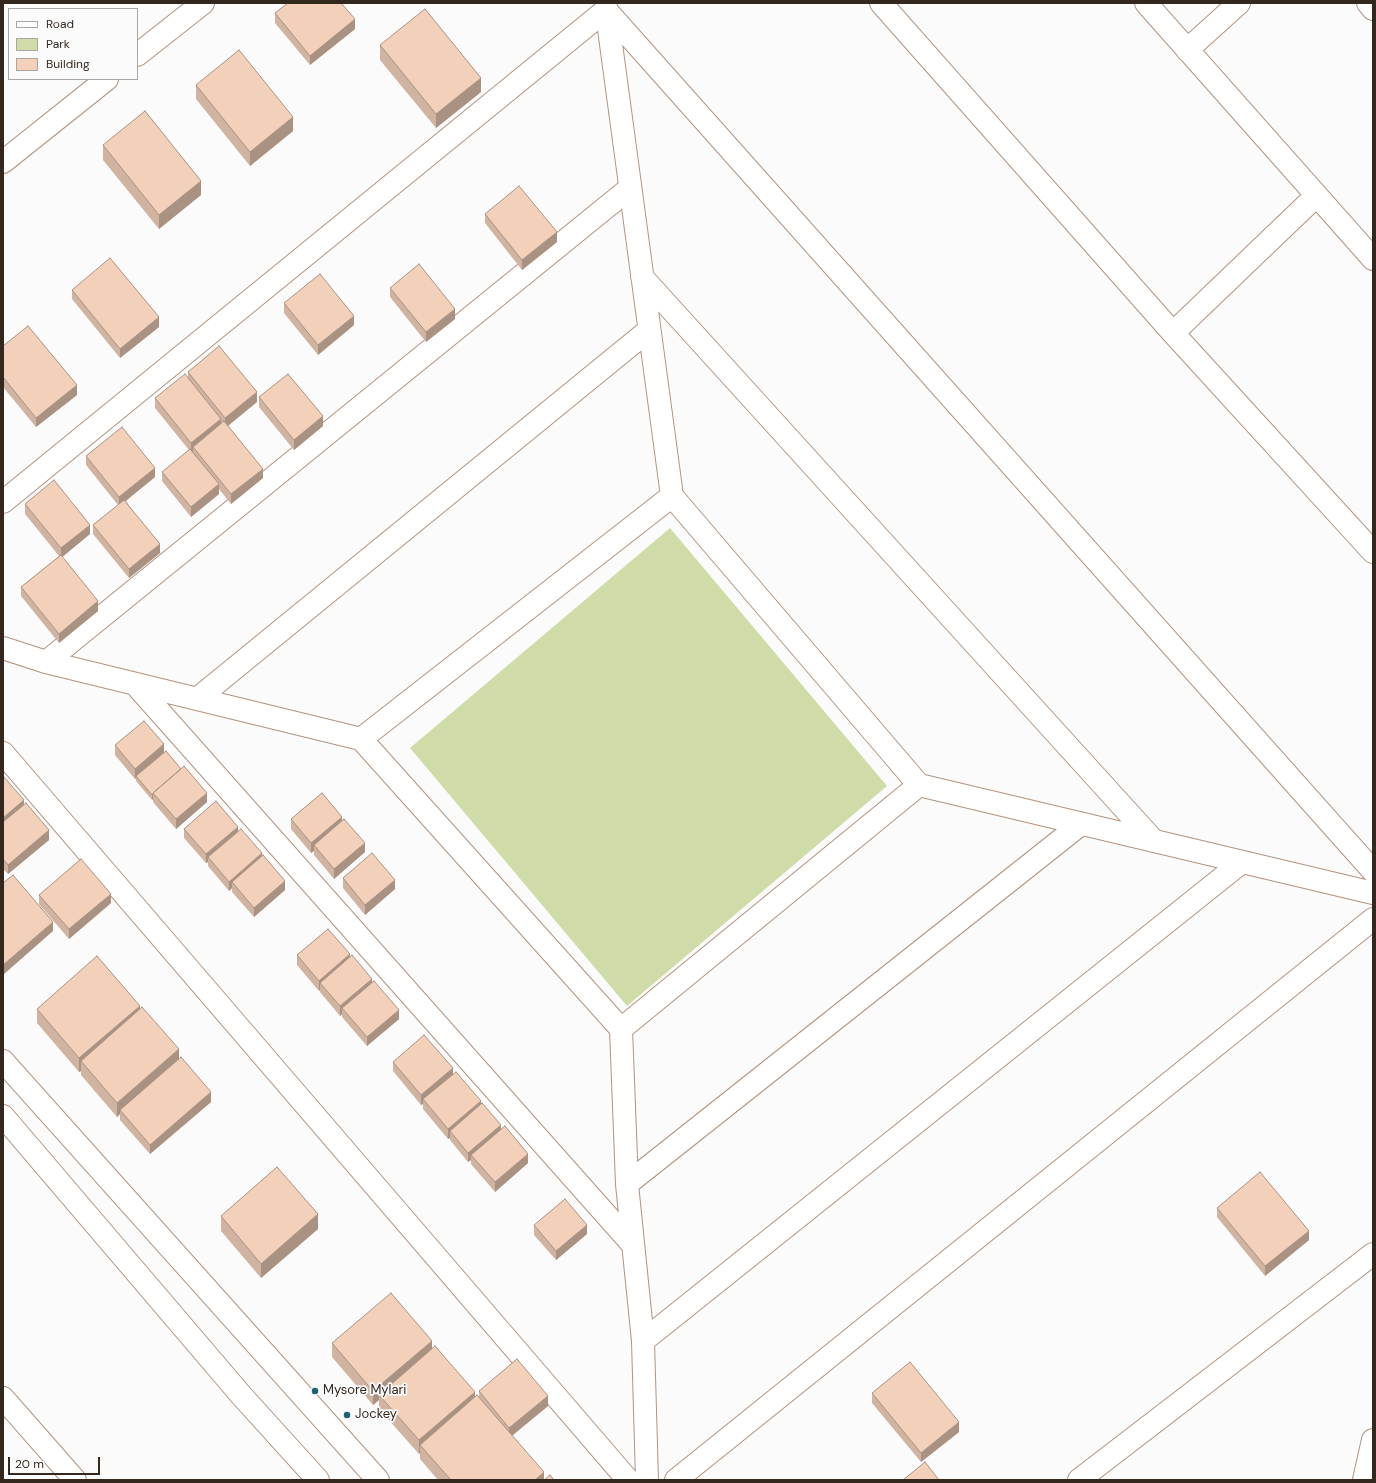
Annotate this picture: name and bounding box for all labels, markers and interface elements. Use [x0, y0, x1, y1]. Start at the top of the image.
legend [8, 8, 138, 80]
text: Road [46, 16, 74, 32]
text: Park [46, 36, 70, 52]
text: Building [46, 56, 90, 72]
place label: Mysore Mylari [323, 1383, 406, 1399]
marker: Mysore Mylari [310, 1386, 320, 1396]
place label: Jockey [355, 1407, 397, 1423]
marker: Jockey [342, 1410, 352, 1420]
scale bar [10, 1449, 102, 1475]
text: 20 m [15, 1456, 44, 1472]

